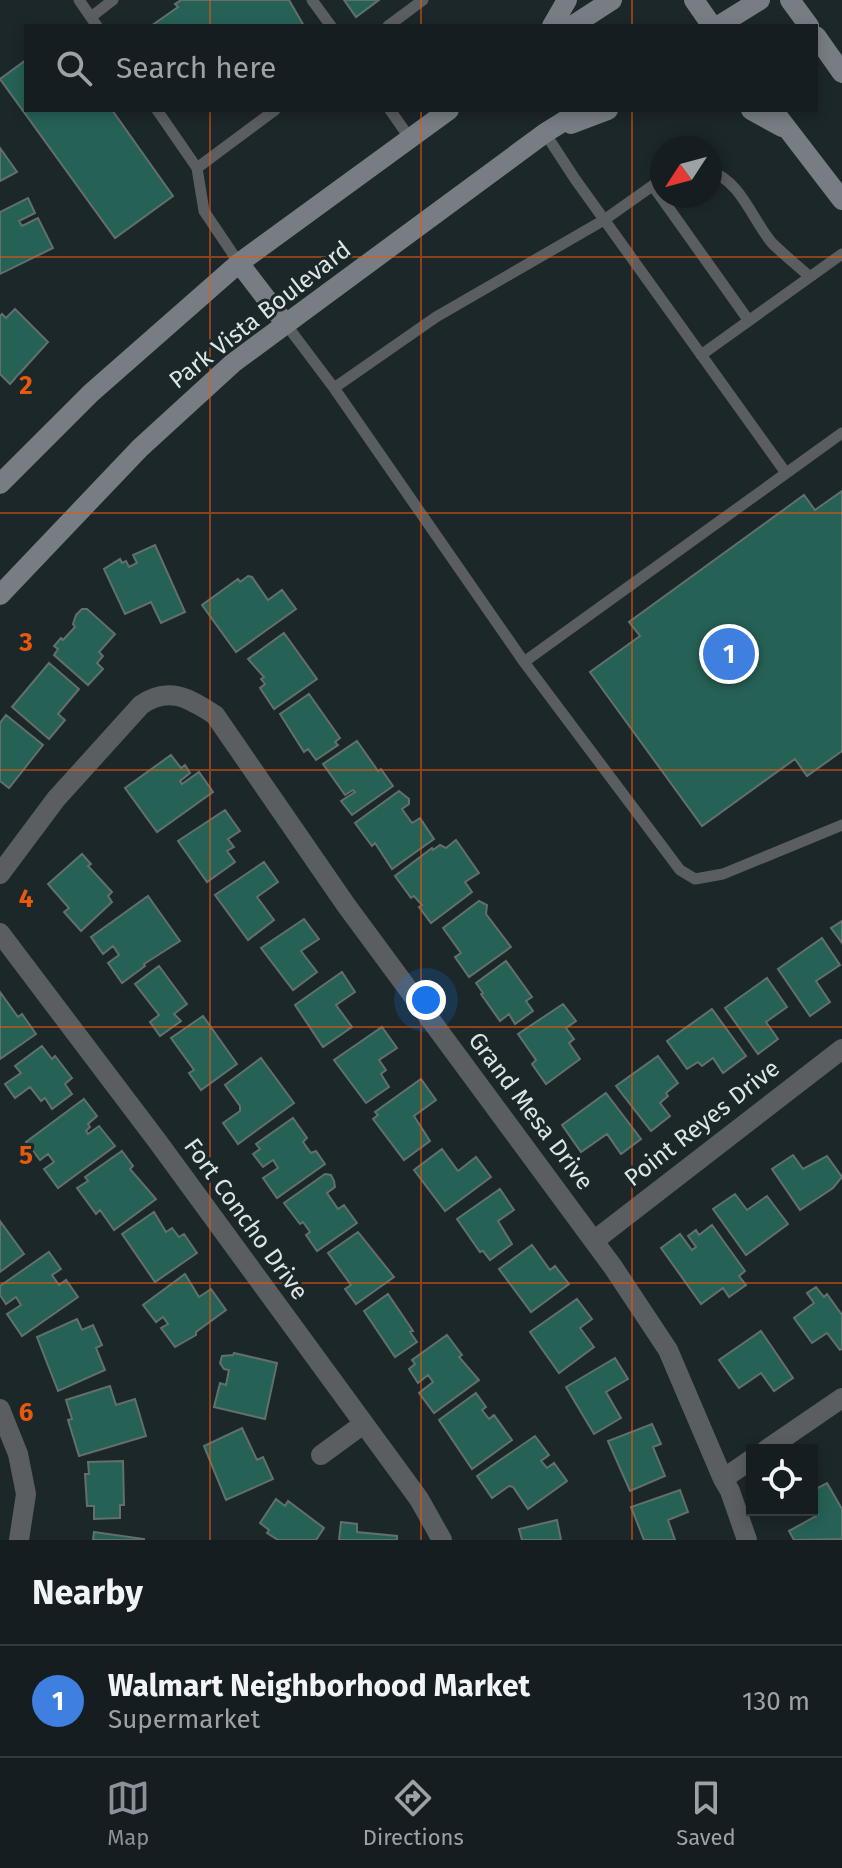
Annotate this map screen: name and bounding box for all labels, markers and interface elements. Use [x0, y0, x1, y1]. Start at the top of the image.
search box [24, 24, 818, 112]
icon: search [52, 46, 96, 90]
text: Search here [116, 50, 276, 86]
north arrow [650, 136, 722, 208]
street label: Park Vista Boulevard [164, 235, 356, 395]
text: 2 [19, 370, 33, 401]
pin: 1 [703, 624, 755, 684]
text: 3 [18, 627, 33, 658]
text: 4 [19, 883, 34, 914]
your location [406, 980, 446, 1020]
street label: Grand Mesa Drive [463, 1027, 599, 1195]
street label: Point Reyes Drive [619, 1054, 785, 1192]
street label: Fort Concho Drive [178, 1133, 314, 1305]
text: 5 [19, 1140, 33, 1171]
text: 6 [19, 1397, 34, 1428]
map controls [746, 1444, 818, 1516]
button: locate [746, 1444, 818, 1516]
text: Nearby [32, 1572, 143, 1613]
text: Walmart Neighborhood Market [108, 1668, 530, 1704]
text: 1 [52, 1686, 64, 1717]
text: 130 m [742, 1686, 810, 1717]
text: Supermarket [108, 1704, 260, 1735]
tab: Map [106, 1776, 150, 1851]
tab: Directions [363, 1776, 464, 1851]
tab: Saved [676, 1776, 736, 1851]

